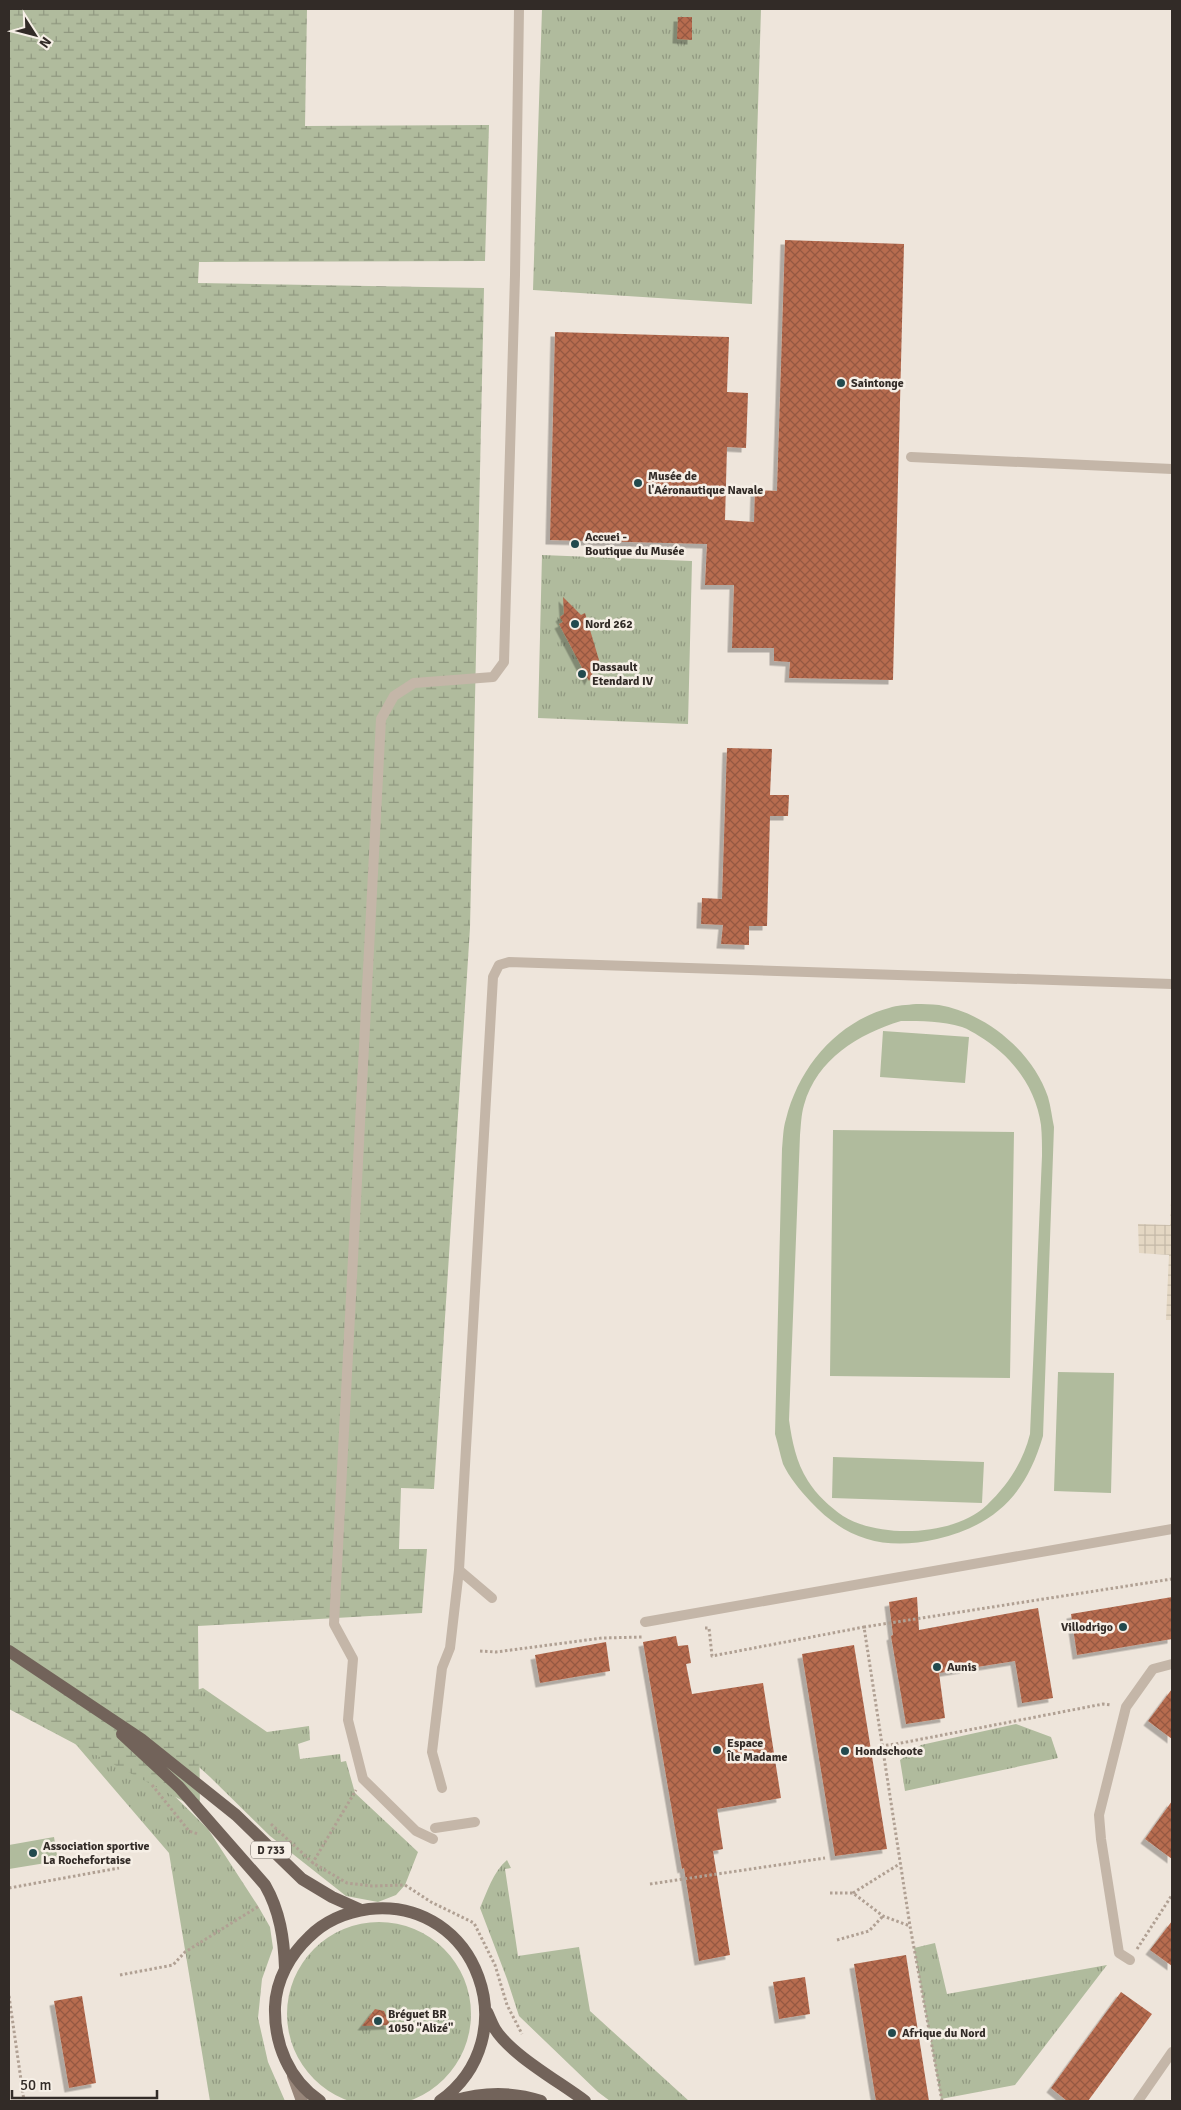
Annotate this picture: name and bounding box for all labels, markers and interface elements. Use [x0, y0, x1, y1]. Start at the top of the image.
north arrow [10, 10, 60, 60]
text: N [35, 33, 55, 51]
place label: Saintonge [851, 376, 904, 391]
marker: Saintonge [835, 377, 847, 389]
place label: Musée de l'Aéronautique Navale [648, 469, 763, 498]
marker: Musée de l'Aéronautique Navale [632, 477, 644, 489]
place label: Accuei - Boutique du Musée [585, 530, 684, 559]
marker: Accuei - Boutique du Musée [569, 538, 581, 550]
place label: Nord 262 [585, 617, 633, 632]
marker: Nord 262 [569, 618, 581, 630]
place label: Dassault Etendard IV [592, 660, 654, 689]
marker: Dassault Etendard IV [576, 668, 588, 680]
place label: Villodrigo [1061, 1620, 1113, 1635]
marker: Villodrigo [1117, 1621, 1129, 1633]
place label: Aunis [947, 1660, 977, 1675]
marker: Aunis [931, 1661, 943, 1673]
place label: Espace Île Madame [726, 1736, 787, 1765]
marker: Espace Île Madame [711, 1744, 723, 1756]
place label: Hondschoote [855, 1744, 923, 1759]
marker: Hondschoote [839, 1745, 851, 1757]
place label: Association sportive La Rochefortaise [43, 1839, 149, 1868]
road number: D 733 [251, 1842, 291, 1858]
marker: Association sportive La Rochefortaise [27, 1847, 39, 1859]
place label: Bréguet BR 1050 "Alizé" [388, 2007, 453, 2036]
marker: Bréguet BR 1050 "Alizé" [372, 2015, 384, 2027]
place label: Afrique du Nord [902, 2026, 986, 2041]
marker: Afrique du Nord [886, 2027, 898, 2039]
scale bar [12, 2068, 158, 2100]
text: 50 m [20, 2076, 51, 2094]

